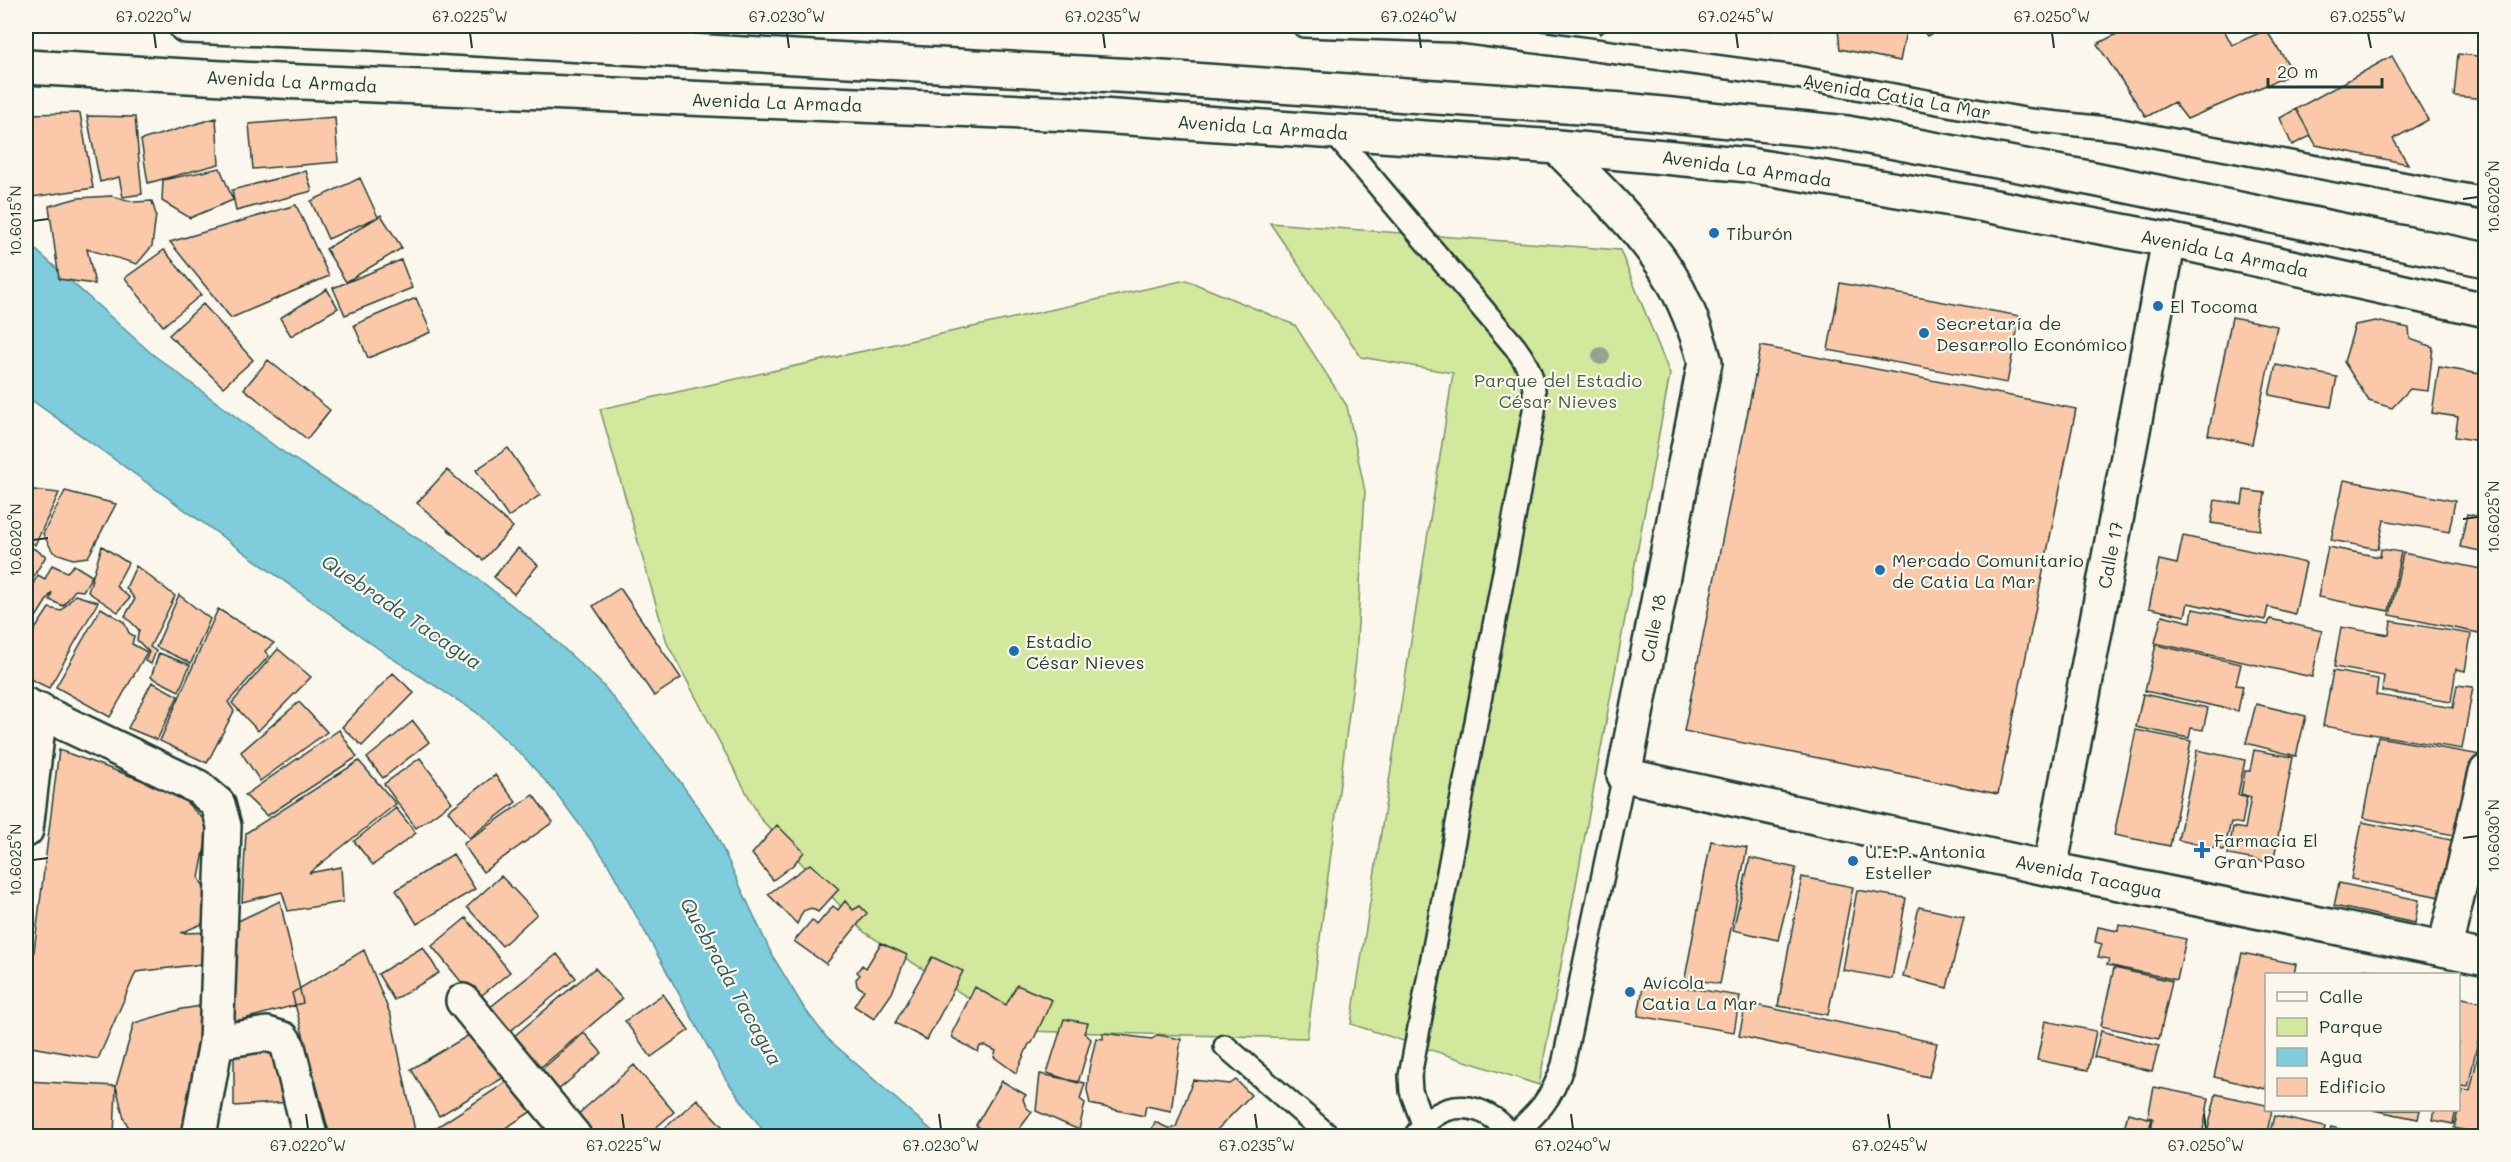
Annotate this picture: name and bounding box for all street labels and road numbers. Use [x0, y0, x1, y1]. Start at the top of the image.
street label: Avenida La Armada [206, 65, 378, 97]
street label: Avenida Catia La Mar [1801, 68, 1993, 124]
street label: Avenida La Armada [691, 87, 863, 117]
street label: Avenida La Armada [1177, 109, 1349, 145]
street label: Avenida La Armada [1661, 144, 1833, 192]
street label: Avenida La Armada [2139, 223, 2311, 283]
street label: Calle 17 [2092, 519, 2128, 591]
street label: Calle 18 [1635, 592, 1671, 664]
street label: Avenida Tacagua [2013, 849, 2165, 903]

